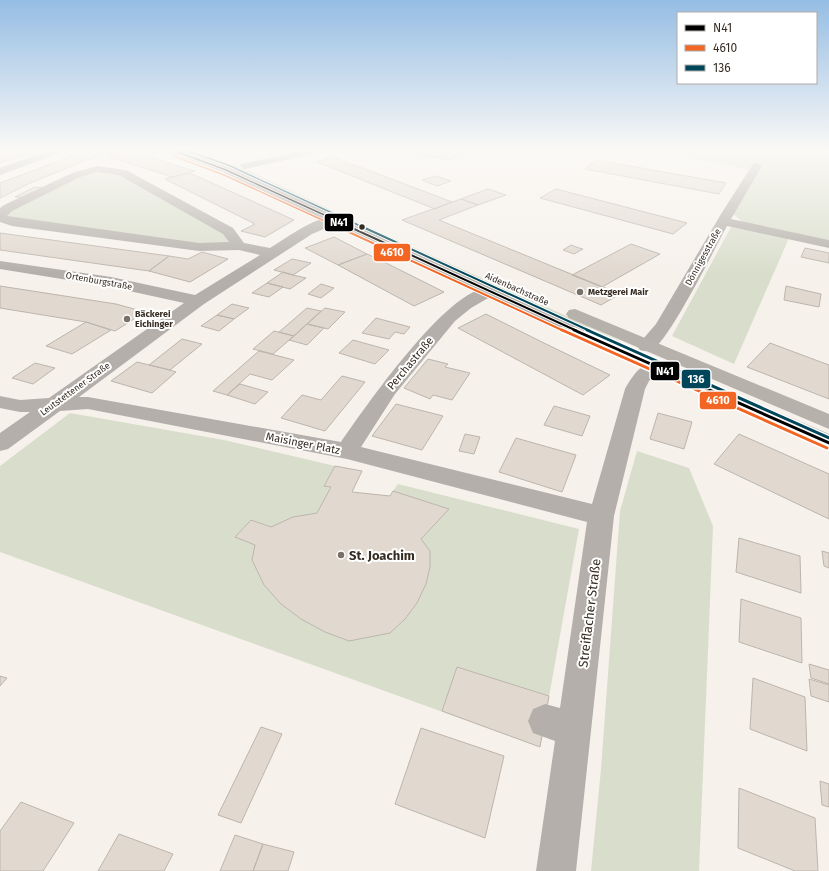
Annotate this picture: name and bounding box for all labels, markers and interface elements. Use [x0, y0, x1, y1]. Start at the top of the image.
legend [677, 12, 817, 84]
text: N41 [713, 21, 732, 35]
text: 4610 [713, 41, 737, 55]
text: 136 [713, 61, 731, 75]
line badge: N41 [324, 213, 354, 232]
text: N41 [330, 216, 348, 229]
unlabelled marker [357, 222, 367, 232]
street label: Dönnigesstraße [683, 227, 723, 287]
line badge: 4610 [373, 243, 411, 262]
text: 4610 [380, 246, 404, 259]
street label: Ortenburgstraße [65, 270, 133, 292]
street label: Aidenbachstraße [484, 270, 551, 308]
marker: Metzgerei Mair [575, 287, 585, 297]
place label: Metzgerei Mair [588, 287, 649, 297]
place label: Bäckerei Eichinger [135, 309, 173, 329]
marker: Bäckerei Eichinger [122, 314, 132, 324]
street label: Perchastraße [385, 334, 436, 392]
street label: Leutstettener Straße [38, 360, 112, 418]
line badge: N41 [650, 361, 680, 381]
text: N41 [656, 365, 674, 378]
line badge: 136 [681, 369, 711, 389]
text: 136 [687, 373, 705, 386]
line badge: 4610 [699, 391, 737, 410]
text: 4610 [706, 394, 730, 407]
street label: Maisinger Platz [265, 430, 341, 457]
place label: St. Joachim [349, 548, 415, 563]
marker: St. Joachim [336, 550, 346, 560]
street label: Streiflacher Straße [575, 558, 604, 668]

